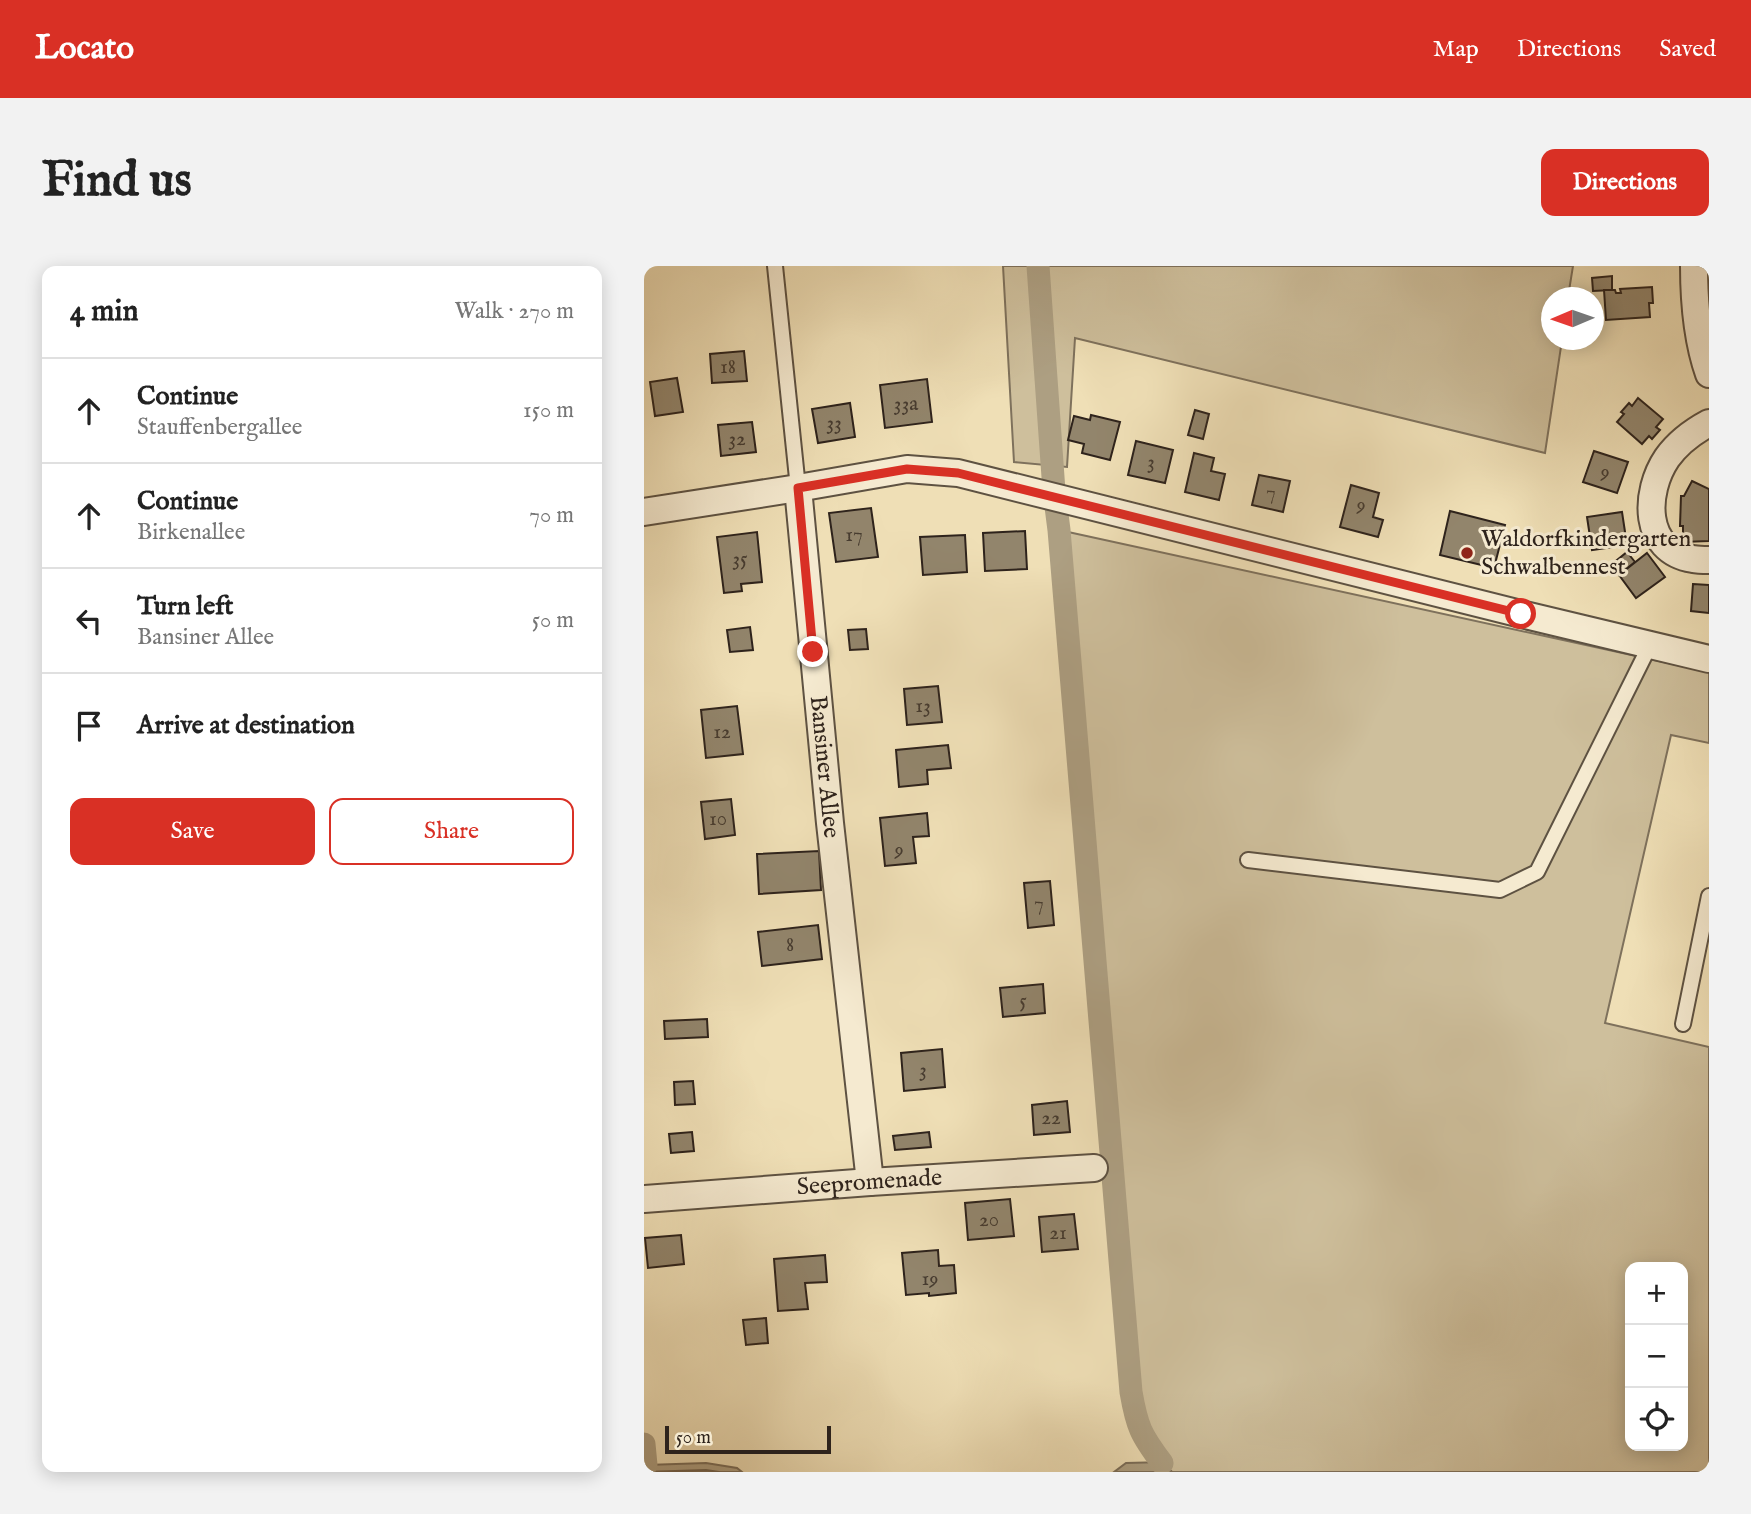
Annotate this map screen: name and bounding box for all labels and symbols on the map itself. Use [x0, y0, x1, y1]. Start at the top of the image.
north arrow [1541, 287, 1604, 350]
house number: 18 [720, 354, 736, 381]
house number: 33a [894, 391, 919, 418]
house number: 33 [826, 410, 842, 437]
house number: 32 [728, 426, 746, 453]
house number: 3 [1147, 449, 1155, 476]
house number: 9 [1599, 459, 1610, 486]
house number: 7 [1266, 480, 1276, 507]
house number: 9 [1355, 492, 1366, 519]
house number: 17 [845, 522, 863, 549]
place label: Waldorfkindergarten Schwalbennest [1481, 524, 1692, 583]
marker: Waldorfkindergarten Schwalbennest [1459, 545, 1475, 561]
house number: 35 [732, 546, 748, 573]
route start [1505, 598, 1536, 629]
route end [797, 636, 828, 667]
house number: 13 [915, 693, 931, 720]
street label: Bansiner Allee [802, 694, 847, 840]
house number: 12 [713, 719, 731, 746]
house number: 10 [709, 806, 727, 833]
house number: 9 [893, 837, 904, 864]
house number: 7 [1034, 891, 1044, 918]
house number: 8 [786, 932, 794, 959]
house number: 5 [1019, 988, 1027, 1015]
house number: 3 [919, 1057, 927, 1084]
house number: 22 [1041, 1105, 1061, 1132]
street label: Seepromenade [796, 1162, 943, 1203]
house number: 20 [979, 1207, 999, 1234]
house number: 21 [1049, 1220, 1067, 1247]
house number: 19 [922, 1266, 939, 1293]
scale bar [665, 1423, 831, 1455]

